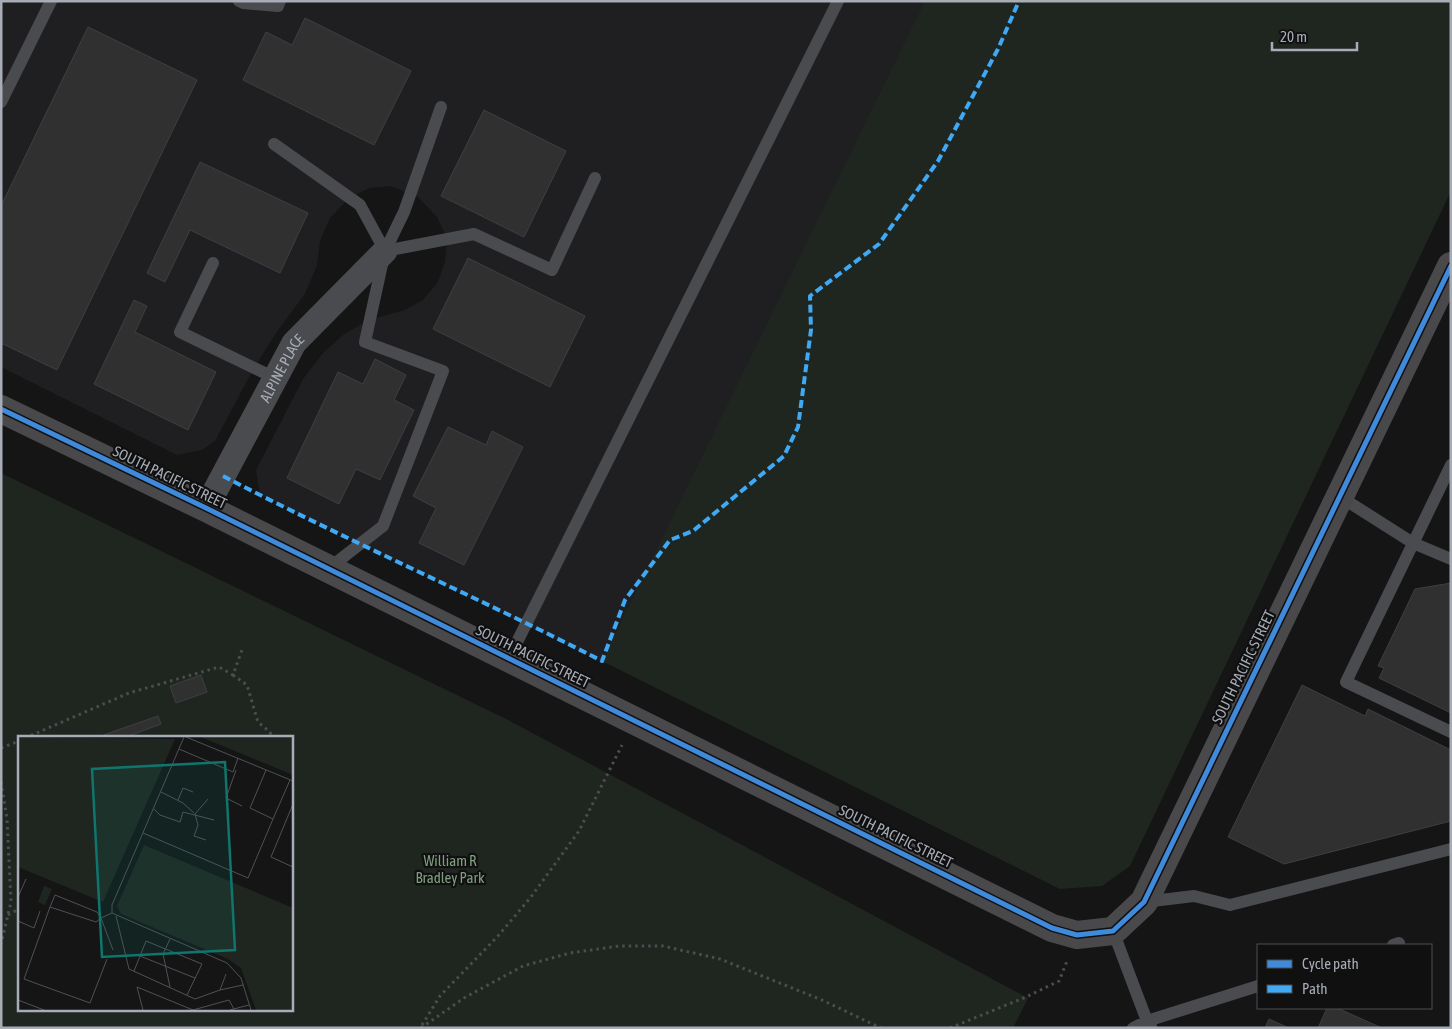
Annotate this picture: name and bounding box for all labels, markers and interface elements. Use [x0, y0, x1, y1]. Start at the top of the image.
scale bar [1272, 20, 1357, 52]
text: 20 m [1280, 28, 1307, 45]
street label: ALPINE PLACE [256, 330, 307, 405]
street label: SOUTH PACIFIC STREET [110, 442, 230, 512]
street label: SOUTH PACIFIC STREET [1208, 607, 1278, 727]
street label: SOUTH PACIFIC STREET [473, 621, 593, 691]
inset map [18, 736, 292, 1012]
street label: SOUTH PACIFIC STREET [836, 801, 956, 871]
park label: William R Bradley Park [415, 852, 485, 886]
legend [1257, 944, 1432, 1009]
text: Cycle path [1302, 955, 1359, 972]
text: Path [1302, 980, 1328, 997]

